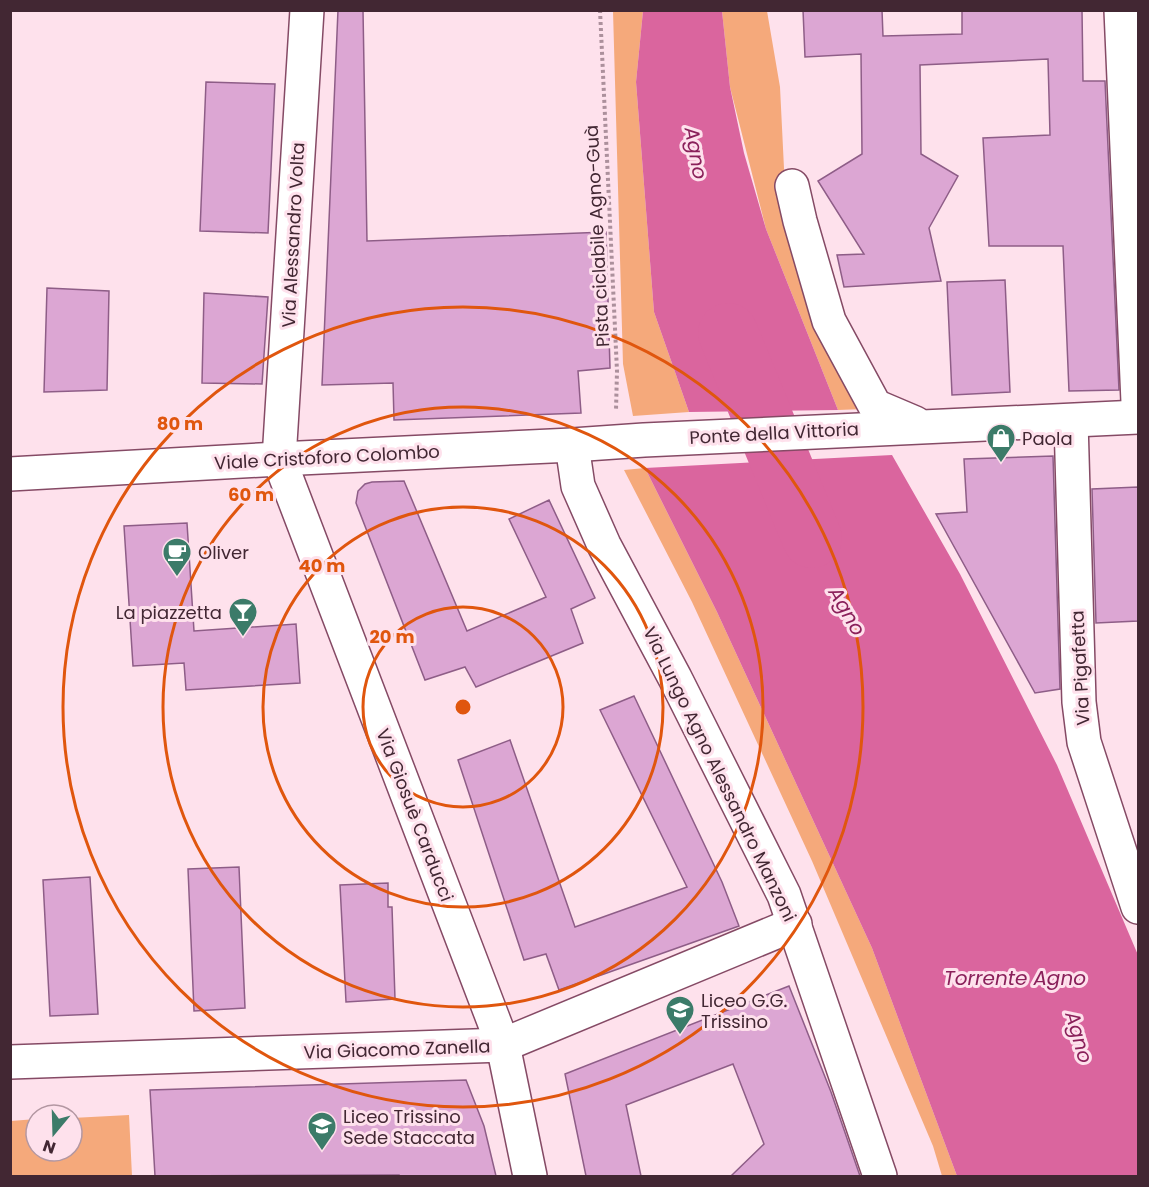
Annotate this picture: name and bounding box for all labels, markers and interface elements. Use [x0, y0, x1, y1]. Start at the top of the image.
street label: Pista ciclabile Agno-Guà [579, 124, 615, 348]
water label: Agno [677, 124, 714, 181]
street label: Via Alessandro Volta [276, 142, 310, 328]
text: 80 m [157, 411, 203, 436]
street label: Ponte della Vittoria [689, 416, 859, 450]
shop icon: Paola [985, 422, 1017, 464]
place label: Paola [1022, 426, 1073, 451]
street label: Viale Cristoforo Colombo [214, 439, 440, 475]
text: 60 m [228, 482, 274, 507]
cafe icon: Oliver [161, 536, 193, 578]
place label: Oliver [198, 540, 249, 565]
text: 40 m [299, 553, 345, 578]
water label: Agno [821, 580, 872, 641]
bar icon: La piazzetta [227, 596, 259, 638]
place label: La piazzetta [116, 600, 222, 625]
street label: Via Pigafetta [1065, 610, 1095, 726]
street label: Via Lungo Agno Alessandro Manzoni [637, 622, 803, 926]
text: 20 m [370, 624, 414, 649]
centre of rings [453, 697, 473, 717]
street label: Via Giosuè Carducci [371, 725, 459, 905]
water label: Torrente Agno [944, 964, 1086, 992]
place label: Liceo G.G. Trissino [701, 988, 787, 1034]
school or university icon: Liceo G.G. Trissino [664, 994, 696, 1036]
water label: Agno [1058, 1007, 1100, 1066]
street label: Via Giacomo Zanella [303, 1033, 491, 1065]
north arrow [24, 1103, 84, 1163]
place label: Liceo Trissino Sede Staccata [343, 1104, 475, 1150]
school or university icon: Liceo Trissino Sede Staccata [306, 1110, 338, 1152]
text: N [40, 1134, 59, 1160]

